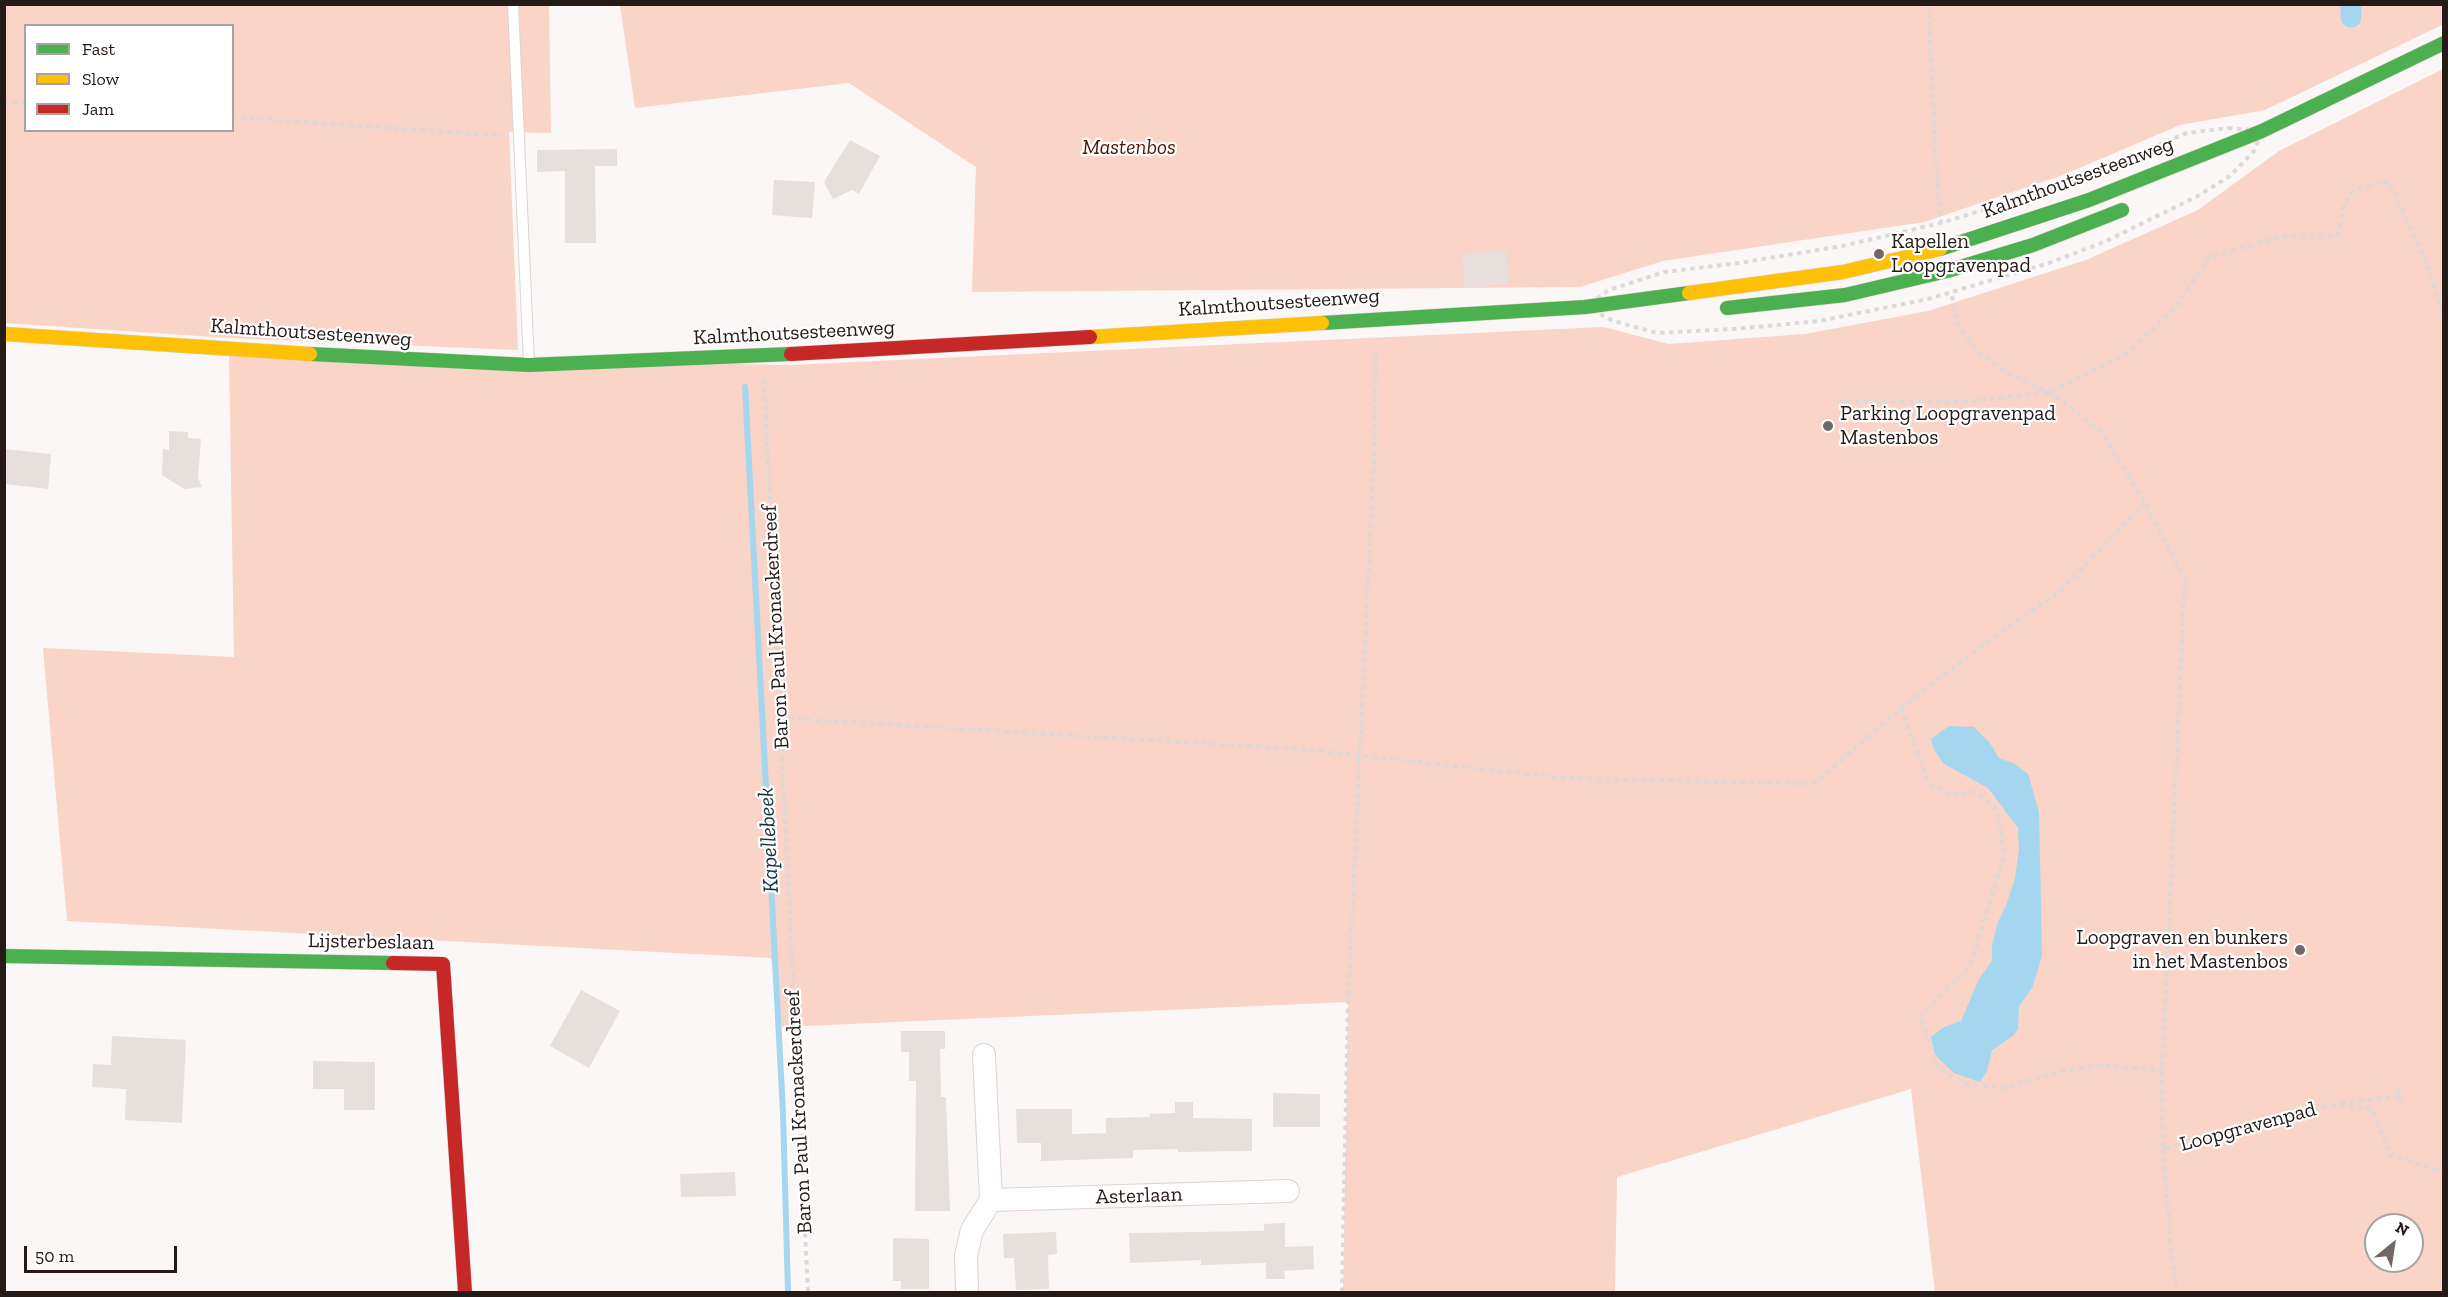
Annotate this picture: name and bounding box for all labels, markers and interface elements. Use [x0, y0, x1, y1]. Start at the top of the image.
legend [24, 24, 234, 132]
text: Fast [82, 38, 115, 60]
text: Slow [82, 68, 119, 90]
text: Jam [82, 98, 114, 120]
street label: Kalmthoutsesteenweg [1979, 132, 2177, 224]
park label: Mastenbos [1082, 135, 1176, 161]
place label: Kapellen Loopgravenpad [1891, 229, 2031, 279]
marker: Kapellen Loopgravenpad [1872, 247, 1886, 261]
street label: Kalmthoutsesteenweg [1177, 283, 1381, 323]
street label: Kalmthoutsesteenweg [209, 313, 413, 353]
street label: Kalmthoutsesteenweg [693, 315, 895, 351]
place label: Parking Loopgravenpad Mastenbos [1840, 401, 2056, 451]
marker: Parking Loopgravenpad Mastenbos [1821, 419, 1835, 433]
street label: Baron Paul Kronackerdreef [757, 504, 795, 750]
water label: Kapellebeek [753, 787, 785, 893]
place label: Loopgraven en bunkers in het Mastenbos [2076, 925, 2288, 975]
street label: Lijsterbeslaan [308, 928, 434, 956]
marker: Loopgraven en bunkers in het Mastenbos [2293, 943, 2307, 957]
street label: Baron Paul Kronackerdreef [780, 989, 818, 1235]
street label: Loopgravenpad [2177, 1097, 2319, 1157]
street label: Asterlaan [1095, 1182, 1183, 1210]
north arrow [2364, 1213, 2424, 1273]
text: N [2392, 1217, 2412, 1240]
scale bar [27, 1234, 180, 1272]
text: 50 m [35, 1245, 74, 1267]

